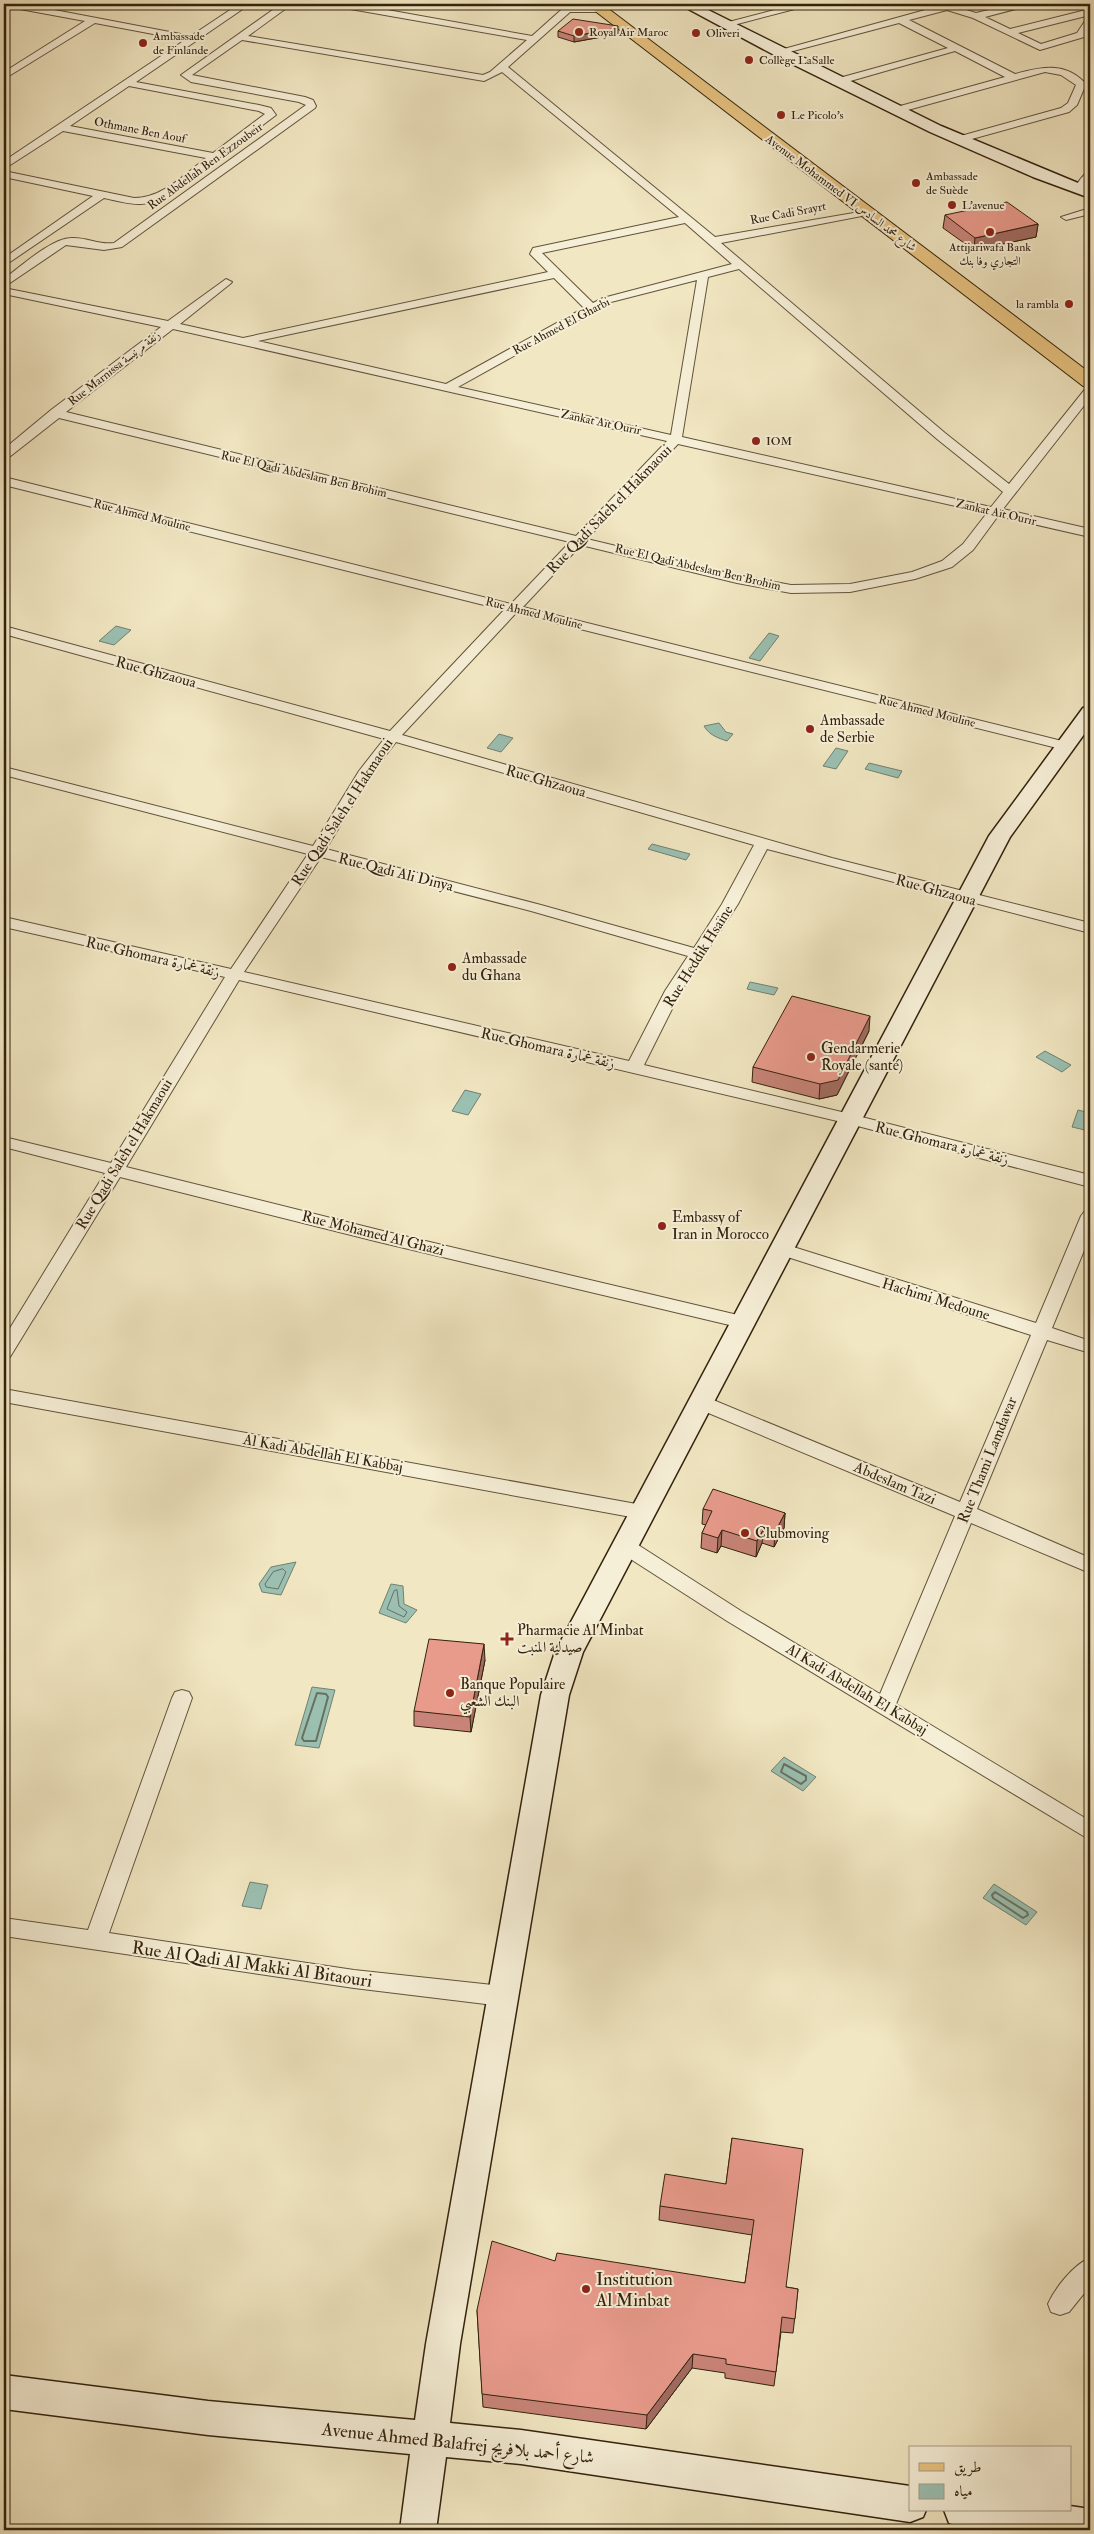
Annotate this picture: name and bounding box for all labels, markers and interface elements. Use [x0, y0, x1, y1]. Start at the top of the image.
place label: Royal Air Maroc [589, 25, 668, 40]
marker: Royal Air Maroc [573, 26, 585, 38]
place label: Oliveri [706, 26, 740, 41]
marker: Oliveri [690, 27, 702, 39]
place label: Ambassade de Finlande [152, 29, 208, 58]
marker: Ambassade de Finlande [137, 37, 149, 49]
place label: Collège LaSalle [759, 53, 834, 68]
marker: Collège LaSalle [743, 54, 755, 66]
place label: Le Picolo's [791, 108, 844, 123]
marker: Le Picolo's [775, 109, 787, 121]
street label: Othmane Ben Aouf [93, 114, 189, 147]
street label: Rue Abdellah Ben Ezzoubeir [145, 119, 266, 213]
street label: Avenue Mohammed VI شارع محمد السادس [760, 131, 919, 258]
place label: Ambassade de Suède [925, 169, 978, 198]
marker: Ambassade de Suède [910, 177, 922, 189]
place label: L'avenue [962, 198, 1005, 213]
street label: Rue Cadi Srayrt [749, 199, 827, 228]
marker: L'avenue [946, 199, 958, 211]
marker: Attijariwafa Bank التجاري وفا بنك [984, 226, 996, 238]
place label: Attijariwafa Bank التجاري وفا بنك [948, 240, 1031, 271]
street label: Rue Ahmed El Gharbi [510, 294, 612, 358]
place label: la rambla [1016, 297, 1060, 312]
marker: la rambla [1063, 298, 1075, 310]
street label: Rue Marnissa زنقة مرنيسة [65, 328, 164, 410]
street label: Zankat Aït Ourir [559, 407, 643, 438]
place label: IOM [766, 434, 792, 449]
marker: IOM [750, 435, 762, 447]
street label: Rue Qadi Saleh el Hakmaoui [543, 441, 676, 578]
street label: Rue El Qadi Abdeslam Ben Brohim [219, 448, 389, 501]
street label: Rue Ahmed Mouline [92, 496, 192, 535]
street label: Zankat Aït Ourir [954, 496, 1038, 529]
street label: Rue El Qadi Abdeslam Ben Brohim [613, 541, 783, 594]
street label: Rue Ahmed Mouline [484, 594, 584, 633]
street label: Rue Ghzaoua [113, 653, 199, 693]
street label: Rue Ahmed Mouline [877, 692, 977, 731]
place label: Ambassade de Serbie [819, 711, 885, 747]
marker: Ambassade de Serbie [804, 723, 816, 735]
street label: Rue Qadi Saleh el Hakmaoui [288, 735, 397, 890]
street label: Rue Ghzaoua [503, 761, 589, 802]
street label: Rue Qadi Ali Dinya [336, 849, 456, 896]
street label: Rue Ghzaoua [893, 871, 979, 911]
street label: Rue Heddik Hsaïne [659, 902, 737, 1011]
street label: Rue Ghomara زنقة غمارة [84, 933, 222, 982]
place label: Ambassade du Ghana [461, 949, 527, 985]
marker: Ambassade du Ghana [446, 961, 458, 973]
street label: Rue Ghomara زنقة غمارة [479, 1024, 617, 1073]
place label: Gendarmerie Royale (santé) [821, 1039, 903, 1075]
marker: Gendarmerie Royale (santé) [805, 1051, 817, 1063]
street label: Rue Qadi Saleh el Hakmaoui [72, 1075, 177, 1233]
street label: Rue Ghomara زنقة غمارة [873, 1118, 1011, 1169]
street label: Rue Mohamed Al Ghazi [300, 1207, 446, 1260]
place label: Embassy of Iran in Morocco [672, 1208, 769, 1244]
marker: Embassy of Iran in Morocco [656, 1220, 668, 1232]
street label: Hachimi Medoune [879, 1274, 992, 1325]
street label: Rue Thami Lamdawar [953, 1394, 1022, 1526]
street label: Al Kadi Abdellah El Kabbaj [241, 1430, 404, 1477]
street label: Abdeslam Tazi [850, 1457, 939, 1509]
place label: Clubmoving [755, 1524, 830, 1543]
marker: Clubmoving [739, 1527, 751, 1539]
place label: Pharmacie Al Minbat صيدلية المنبت [517, 1621, 644, 1657]
marker: Pharmacie Al Minbat صيدلية المنبت [501, 1633, 513, 1645]
street label: Al Kadi Abdellah El Kabbaj [782, 1639, 931, 1739]
place label: Banque Populaire البنك الشعبي [460, 1675, 565, 1715]
marker: Banque Populaire البنك الشعبي [444, 1687, 456, 1699]
street label: Rue Al Qadi Al Makki Al Bitaouri [130, 1936, 374, 1993]
place label: Institution Al Minbat [595, 2268, 673, 2312]
marker: Institution Al Minbat [580, 2283, 592, 2295]
street label: Avenue Ahmed Balafrej شارع أحمد بلافريج [319, 2416, 595, 2473]
legend [909, 2446, 1072, 2512]
text: طريق [954, 2458, 981, 2477]
text: مياه [954, 2482, 972, 2501]

